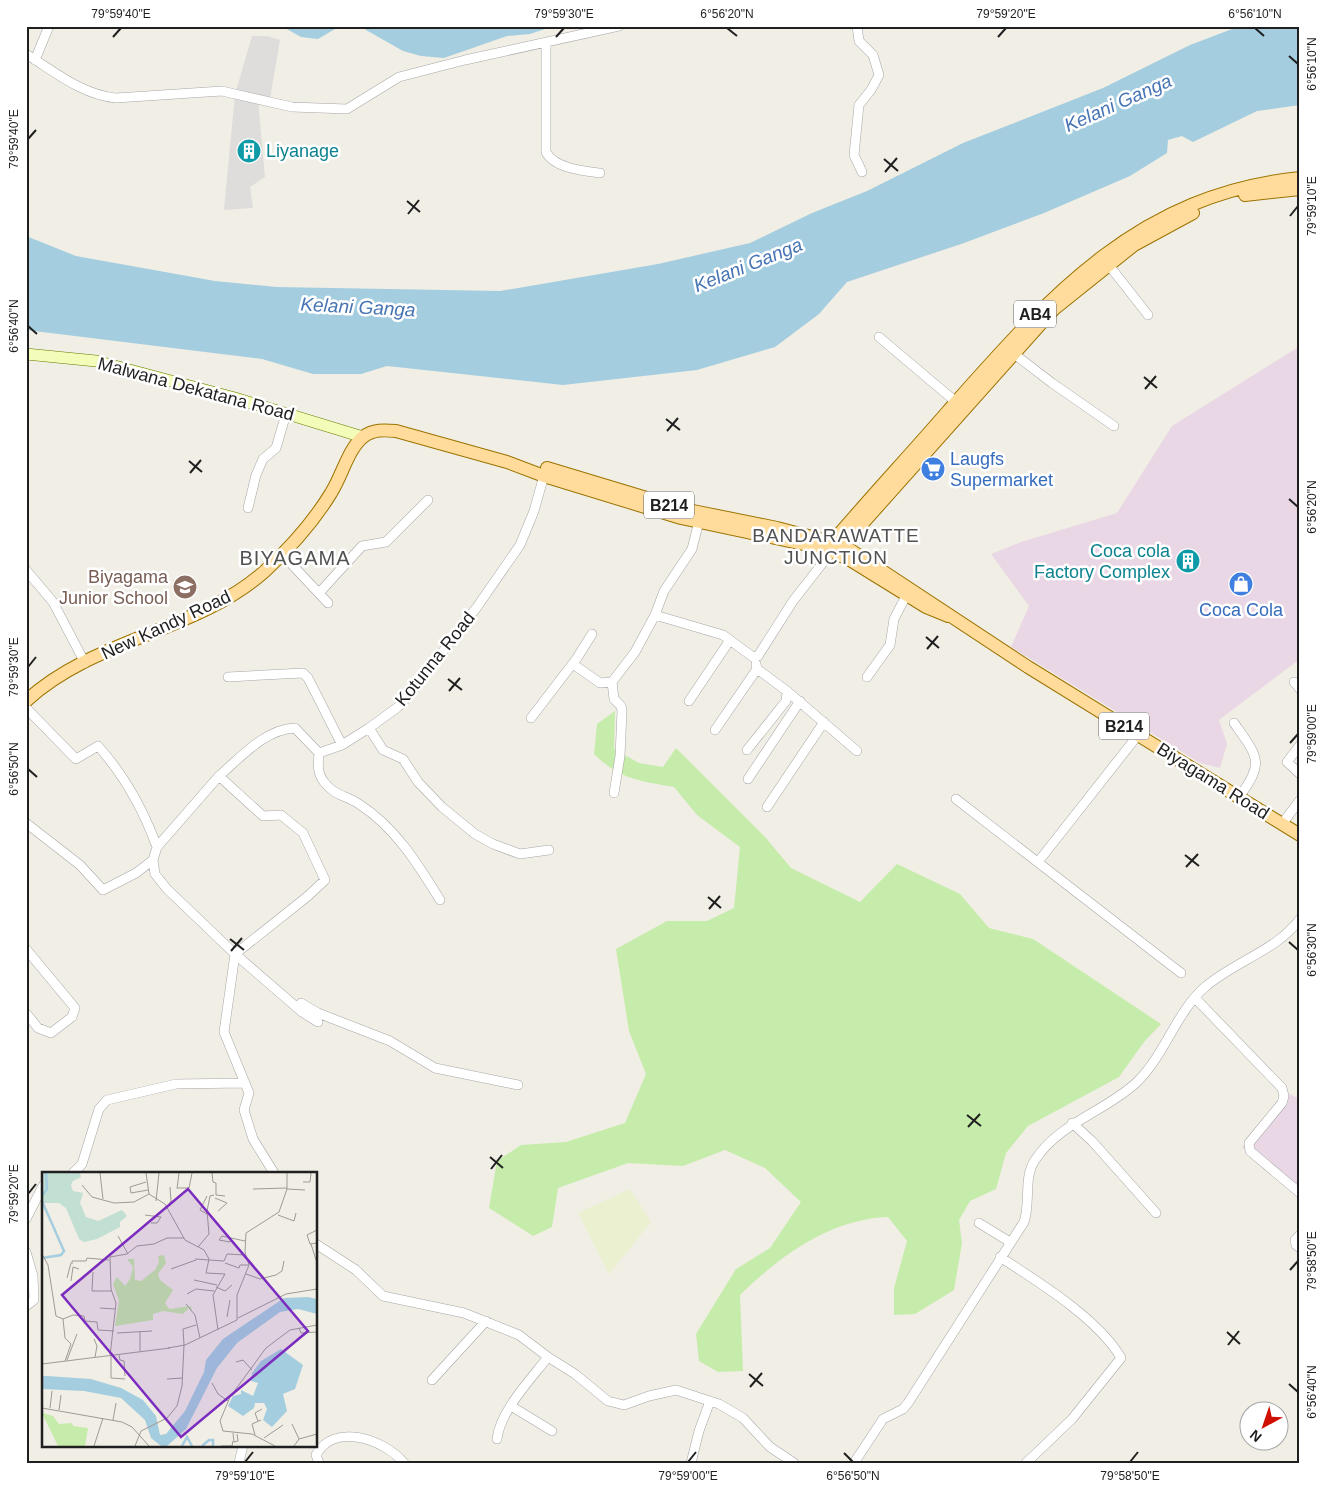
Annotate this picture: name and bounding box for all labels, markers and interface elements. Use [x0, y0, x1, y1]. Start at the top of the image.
text: 79°59'40"E [91, 7, 151, 21]
text: 79°59'30"E [534, 7, 594, 21]
text: 6°56'20"N [700, 7, 754, 21]
text: 79°59'20"E [976, 7, 1036, 21]
text: 6°56'10"N [1228, 7, 1282, 21]
text: 6°56'10"N [1305, 37, 1319, 91]
water label: Kelani Ganga [1061, 70, 1175, 136]
text: 79°59'40"E [7, 109, 21, 169]
building icon: Liyanage [236, 138, 262, 164]
place label: Liyanage [266, 141, 339, 161]
text: 79°59'10"E [1305, 176, 1319, 236]
water label: Kelani Ganga [691, 234, 805, 296]
water label: Kelani Ganga [300, 294, 416, 320]
text: 6°56'40"N [7, 299, 21, 353]
road number: AB4 [1014, 300, 1056, 328]
street label: Malwana Dekatana Road [96, 353, 296, 425]
place label: Laugfs Supermarket [950, 449, 1053, 490]
supermarket icon: Laugfs Supermarket [920, 456, 946, 482]
text: 6°56'20"N [1305, 480, 1319, 534]
road number: B214 [644, 492, 694, 518]
district label: BANDARAWATTE JUNCTION [752, 525, 920, 568]
place label: Coca cola Factory Complex [1034, 541, 1171, 582]
district label: BIYAGAMA [240, 547, 351, 569]
building icon: Coca cola Factory Complex [1175, 548, 1201, 574]
place label: Biyagama Junior School [59, 567, 169, 608]
shop icon: Coca Cola [1228, 571, 1254, 597]
school or university icon: Biyagama Junior School [172, 574, 198, 600]
street label: New Kandy Road [98, 586, 234, 664]
place label: Coca Cola [1199, 600, 1284, 620]
street label: Kotunna Road [391, 608, 479, 710]
text: 79°59'30"E [7, 637, 21, 697]
text: 79°59'00"E [1305, 704, 1319, 764]
road number: B214 [1099, 712, 1149, 739]
street label: Biyagama Road [1153, 739, 1273, 823]
text: 6°56'50"N [7, 742, 21, 796]
text: 6°56'30"N [1305, 923, 1319, 977]
text: 79°59'20"E [7, 1164, 21, 1224]
inset map [42, 1172, 318, 1446]
text: 79°58'50"E [1305, 1231, 1319, 1291]
text: 6°56'40"N [1305, 1365, 1319, 1419]
north arrow [1238, 1402, 1288, 1452]
text: N [1247, 1427, 1265, 1445]
text: 79°59'10"E [215, 1469, 275, 1483]
text: 79°59'00"E [658, 1469, 718, 1483]
text: 6°56'50"N [826, 1469, 880, 1483]
text: 79°58'50"E [1100, 1469, 1160, 1483]

